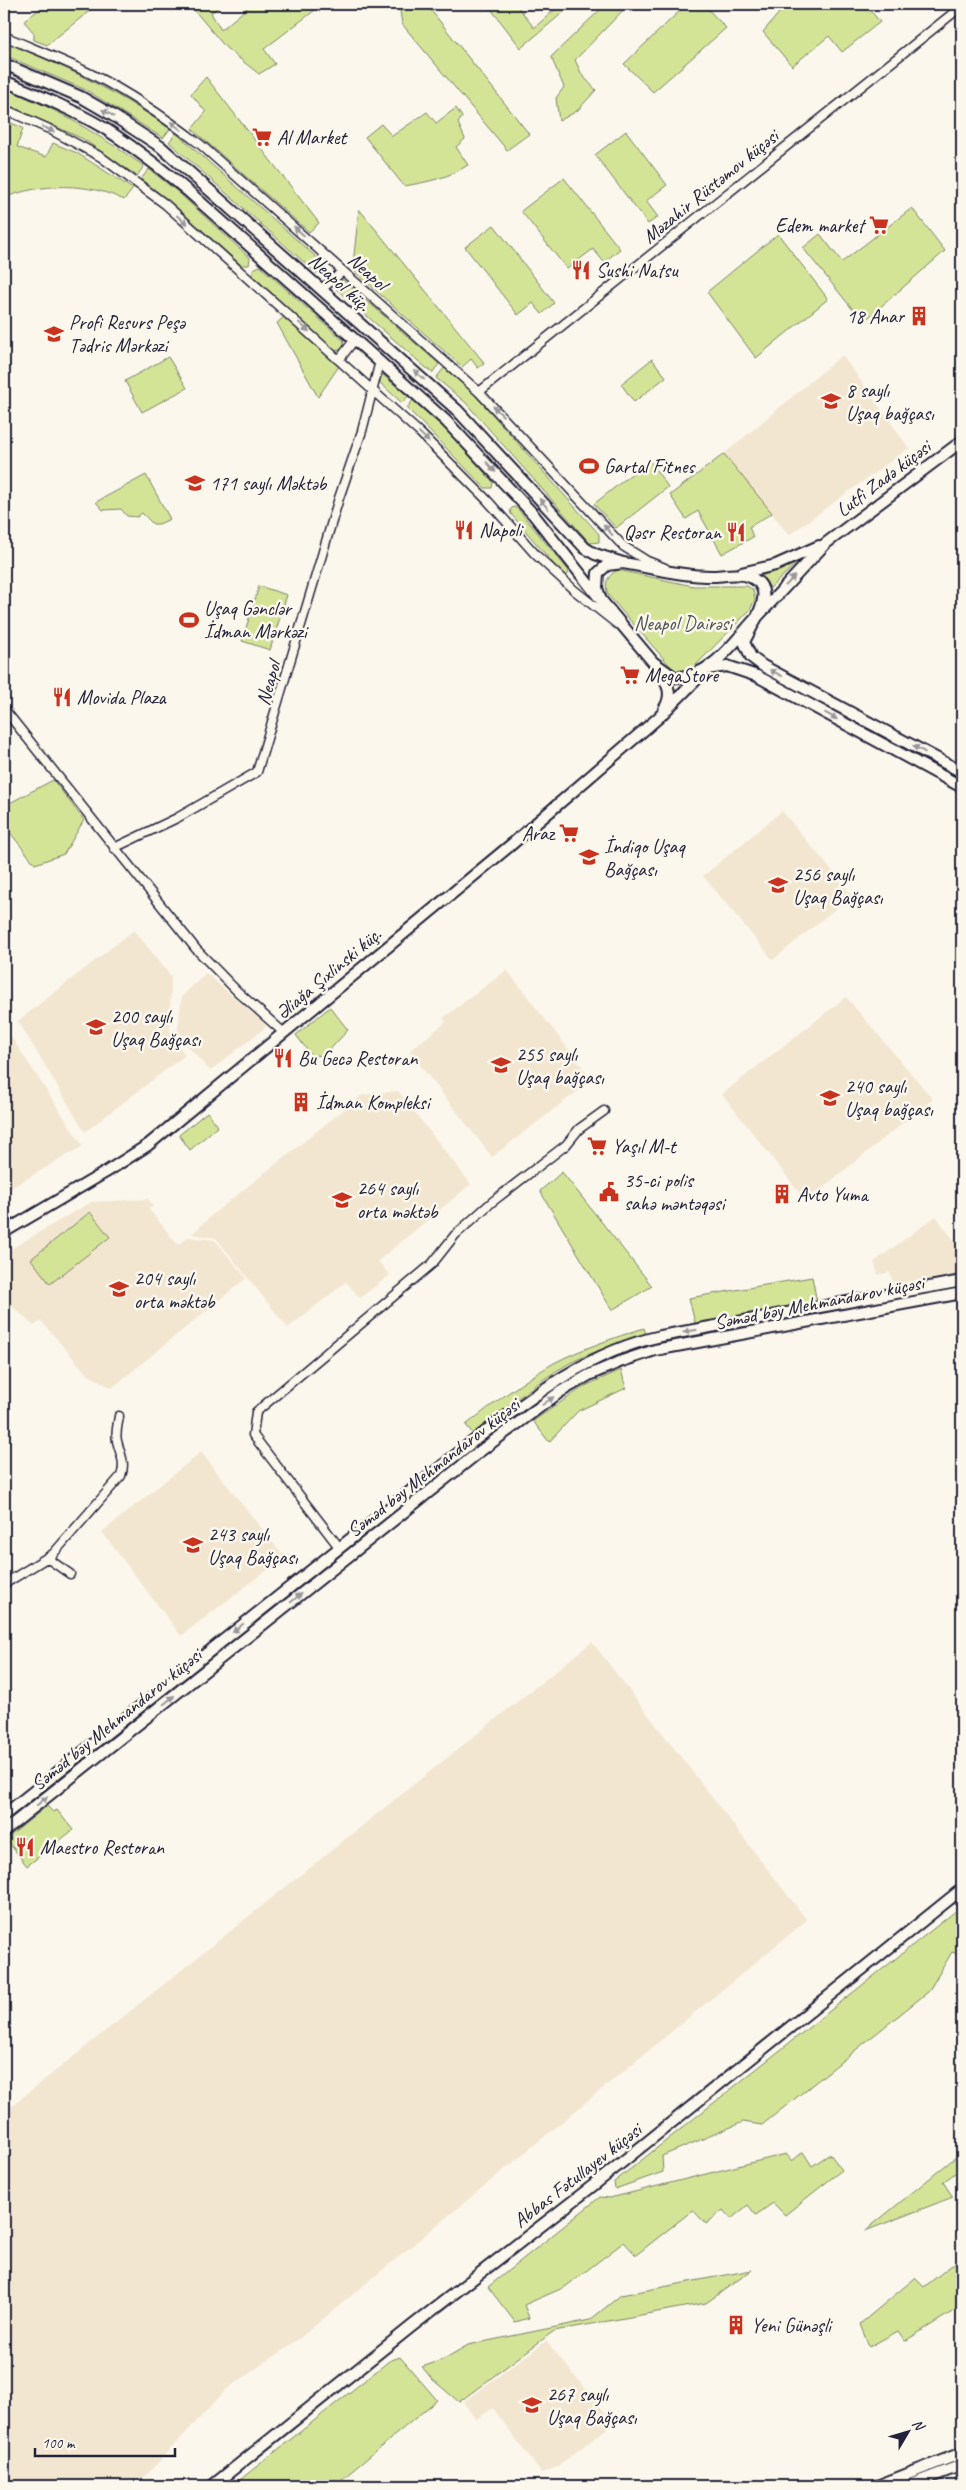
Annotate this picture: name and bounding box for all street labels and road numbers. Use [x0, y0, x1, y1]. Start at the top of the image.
street label: Məzahir Rüstəmov küçəsi [637, 122, 785, 249]
street label: Neapol [343, 247, 395, 298]
street label: Neapol küç. [303, 248, 376, 317]
street label: Lutfi Zadə küçəsi [831, 433, 937, 522]
street label: Neapol [250, 655, 288, 708]
street label: Əliağa Şıxlinski küç. [270, 922, 386, 1025]
street label: Səməd bəy Mehmandarov küçəsi [712, 1270, 928, 1335]
street label: Səməd bəy Mehmandarov küçəsi [342, 1391, 526, 1543]
street label: Səməd bəy Mehmandarov küçəsi [26, 1641, 208, 1796]
street label: Abbas Fətullayev küçəsi [508, 2116, 648, 2233]

